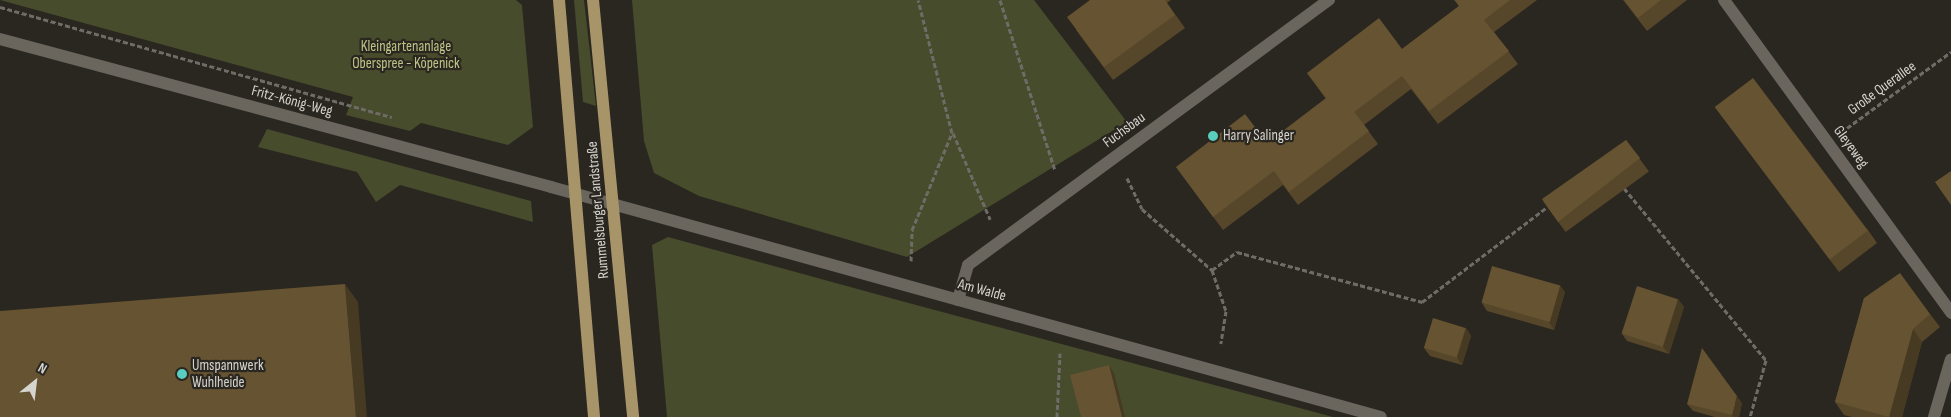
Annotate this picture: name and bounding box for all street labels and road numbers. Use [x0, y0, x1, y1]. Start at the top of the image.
street label: Große Querallee [1844, 57, 1920, 119]
street label: Fritz-König-Weg [249, 82, 335, 120]
street label: Fuchsbau [1099, 109, 1149, 151]
street label: Gleyeweg [1830, 122, 1872, 172]
street label: Rummelsburger Landstraße [583, 141, 613, 279]
street label: Am Walde [956, 275, 1008, 305]

